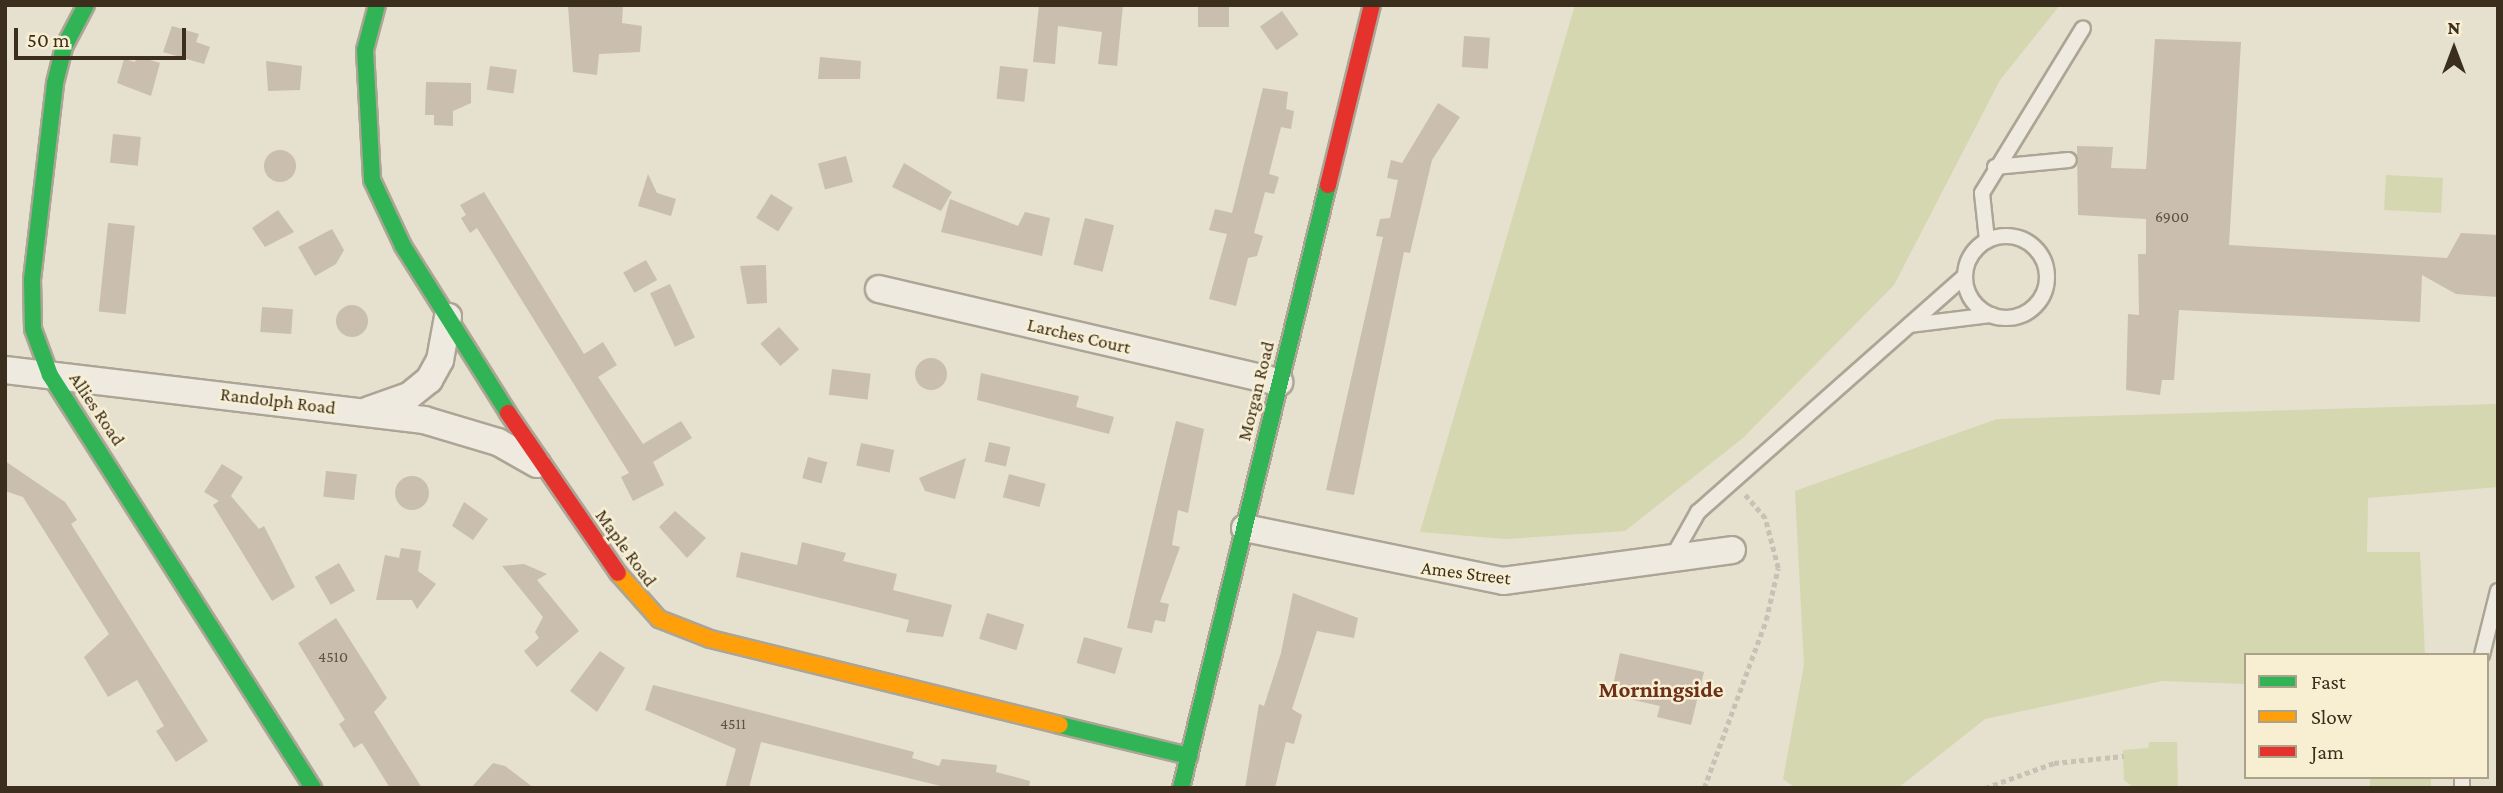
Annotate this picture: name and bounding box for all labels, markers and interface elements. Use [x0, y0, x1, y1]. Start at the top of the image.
scale bar [18, 14, 189, 58]
north arrow [2419, 14, 2489, 84]
text: N [2448, 17, 2460, 38]
text: 50 m [27, 28, 70, 52]
house number: 6900 [2155, 207, 2189, 227]
street label: Larches Court [1025, 313, 1133, 359]
street label: Morgan Road [1233, 339, 1279, 443]
street label: Allies Road [64, 368, 130, 450]
street label: Randolph Road [219, 383, 337, 419]
street label: Maple Road [590, 505, 662, 591]
street label: Ames Street [1420, 556, 1512, 590]
house number: 4510 [318, 647, 348, 667]
legend [2244, 653, 2489, 779]
text: Fast [2311, 670, 2346, 694]
district label: Morningside [1598, 675, 1724, 703]
text: Slow [2311, 705, 2352, 729]
house number: 4511 [720, 714, 746, 734]
text: Jam [2311, 740, 2344, 764]

